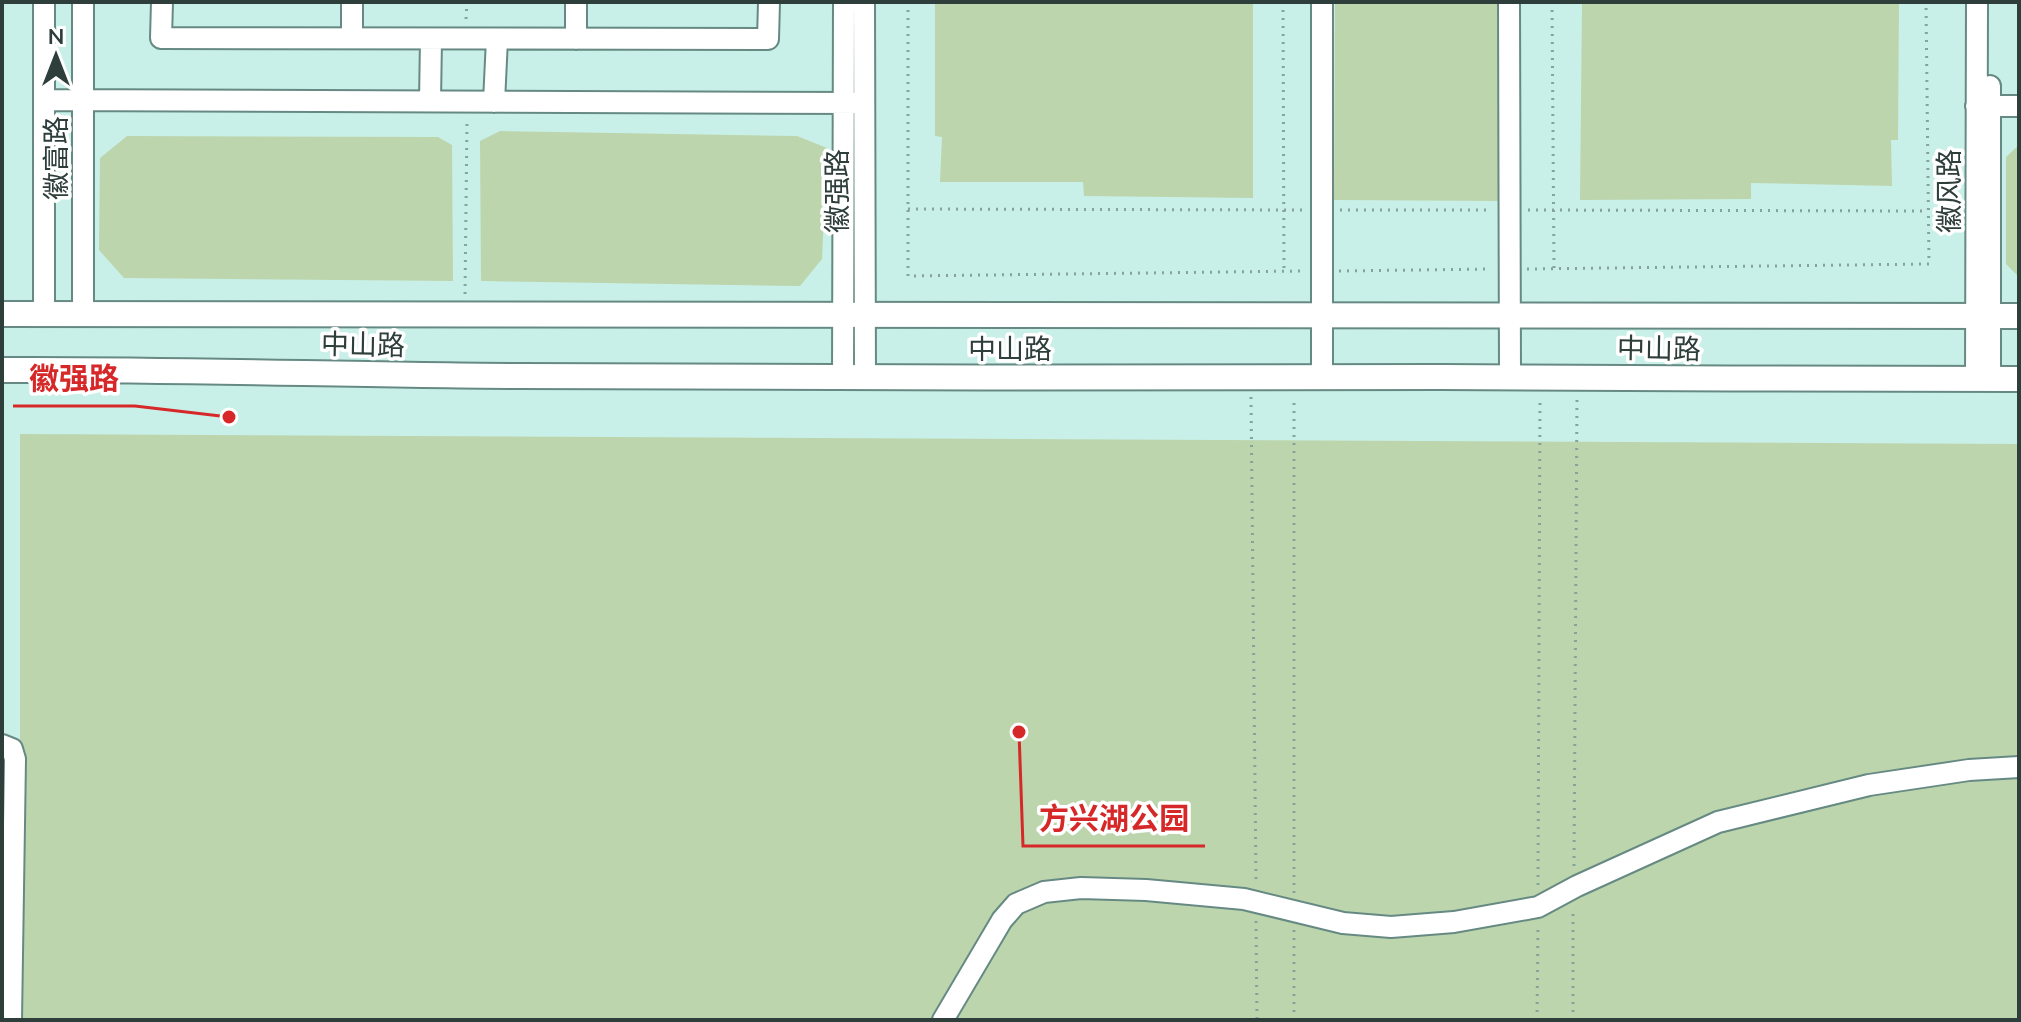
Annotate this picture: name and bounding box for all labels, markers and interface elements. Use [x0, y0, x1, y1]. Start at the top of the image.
north arrow [16, 16, 96, 96]
text: N [48, 22, 64, 50]
street label: 徽富路 [38, 116, 73, 200]
street label: 徽强路 [819, 149, 854, 233]
street label: 徽风路 [1931, 149, 1966, 233]
street label: 中山路 [321, 326, 405, 362]
street label: 中山路 [1617, 330, 1701, 366]
street label: 中山路 [968, 331, 1052, 366]
callout: 徽强路 [13, 352, 135, 406]
text: 徽强路 [29, 359, 119, 397]
callout: 方兴湖公园 [1023, 792, 1205, 846]
text: 方兴湖公园 [1039, 799, 1189, 837]

